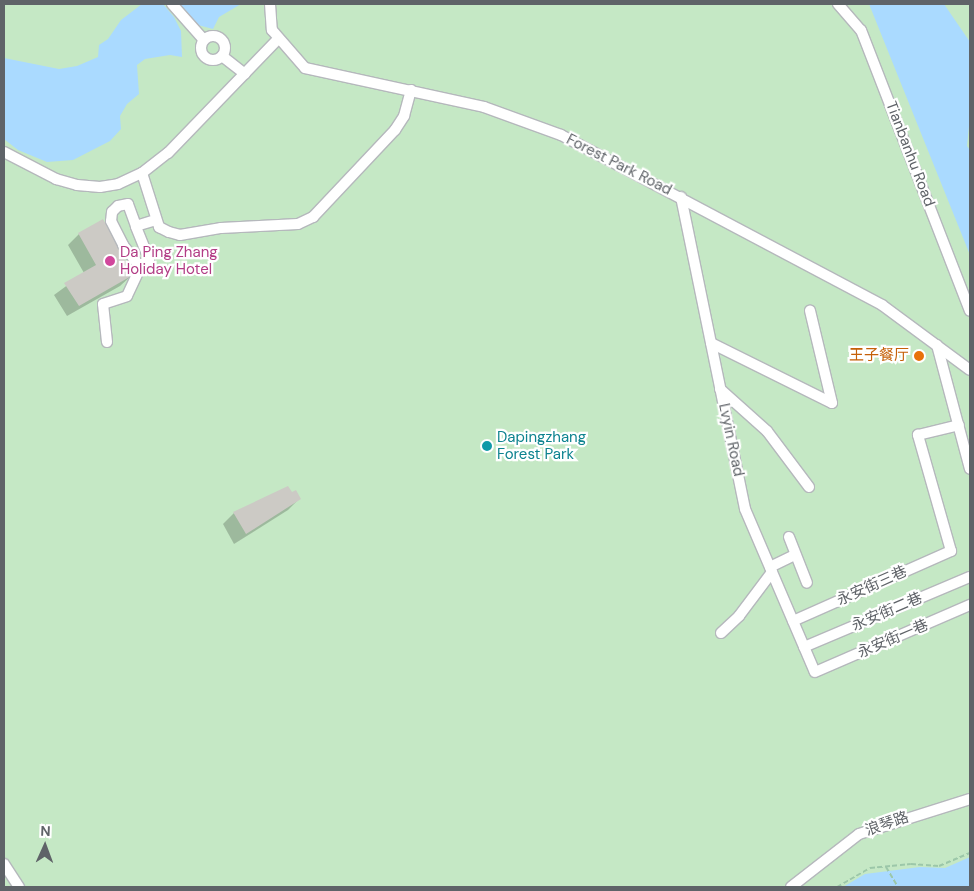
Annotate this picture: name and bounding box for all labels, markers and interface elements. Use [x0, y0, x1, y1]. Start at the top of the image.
street label: Tianbanhu Road [882, 99, 938, 209]
street label: Forest Park Road [563, 131, 675, 199]
place label: Da Ping Zhang Holiday Hotel [120, 243, 218, 278]
marker: Da Ping Zhang Holiday Hotel [104, 255, 116, 267]
place label: 王子餐厅 [849, 347, 909, 365]
marker: 王子餐厅 [913, 350, 925, 362]
street label: Lvyin Road [714, 402, 748, 478]
place label: Dapingzhang Forest Park [497, 428, 586, 463]
marker: Dapingzhang Forest Park [481, 440, 493, 452]
street label: 永安街三巷 [834, 563, 910, 609]
street label: 永安街二巷 [849, 589, 925, 635]
street label: 永安街一巷 [855, 616, 931, 662]
street label: 浪琴路 [863, 808, 911, 840]
north arrow [20, 821, 70, 871]
text: N [40, 822, 51, 840]

